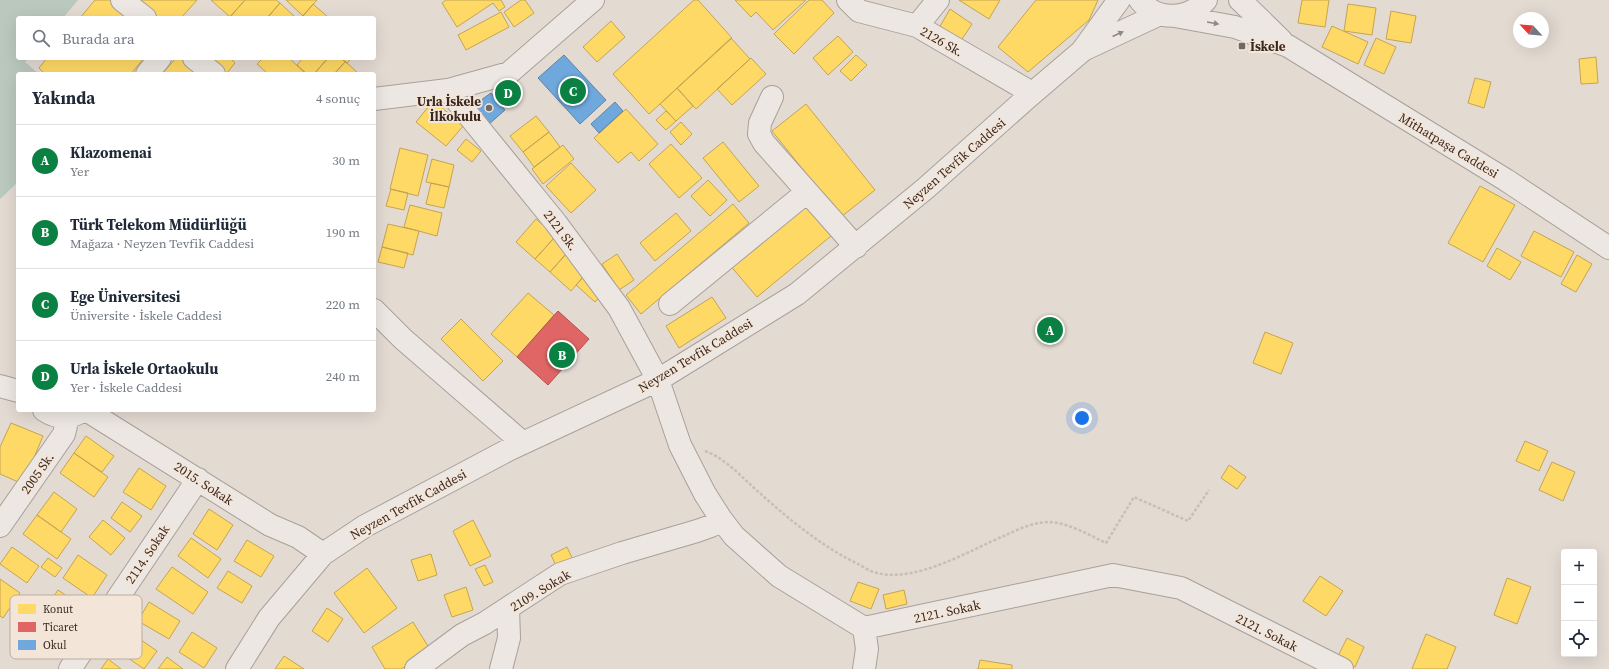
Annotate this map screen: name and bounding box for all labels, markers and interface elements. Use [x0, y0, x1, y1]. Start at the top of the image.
north arrow [1513, 12, 1549, 48]
search box [16, 16, 376, 60]
one-way arrow [1207, 20, 1219, 26]
street label: 2126 Sk. [917, 22, 966, 60]
icon: search [30, 27, 52, 49]
text: Burada ara [62, 28, 135, 49]
one-way arrow [1112, 31, 1123, 37]
place label: İskele [1250, 38, 1286, 55]
marker: İskele [1237, 41, 1247, 51]
pin: C [560, 76, 586, 106]
pin: D [495, 78, 521, 108]
text: Yakında [32, 86, 95, 110]
text: 4 sonuç [316, 90, 360, 107]
place label: Urla İskele İlkokulu [417, 93, 481, 125]
marker: Urla İskele İlkokulu [484, 103, 494, 113]
street label: Mithatpaşa Caddesi [1396, 109, 1502, 182]
street label: Neyzen Tevfik Caddesi [900, 114, 1009, 213]
text: Klazomenai [70, 142, 152, 163]
text: A [41, 152, 49, 169]
text: 30 m [332, 152, 360, 169]
text: Yer [70, 163, 89, 180]
street label: 2121 Sk. [540, 207, 581, 254]
text: Türk Telekom Müdürlüğü [70, 214, 247, 235]
text: B [41, 224, 49, 241]
text: 190 m [326, 224, 360, 241]
text: Mağaza · Neyzen Tevfik Caddesi [70, 235, 254, 252]
text: Ege Üniversitesi [70, 286, 180, 307]
text: C [41, 296, 49, 313]
text: 220 m [326, 296, 360, 313]
text: Üniversite · İskele Caddesi [70, 307, 222, 324]
street label: Neyzen Tevfik Caddesi [635, 314, 756, 396]
pin: A [1037, 315, 1063, 345]
pin: B [549, 340, 575, 370]
text: Urla İskele Ortaokulu [70, 358, 218, 379]
text: D [40, 368, 50, 385]
text: 240 m [326, 368, 360, 385]
text: Yer · İskele Caddesi [70, 379, 182, 396]
your location [1072, 408, 1092, 428]
street label: 2005 Sk. [17, 449, 58, 497]
street label: 2015. Sokak [171, 458, 237, 509]
street label: Neyzen Tevfik Caddesi [347, 465, 470, 544]
street label: 2114. Sokak [122, 521, 174, 587]
map controls [1561, 549, 1597, 657]
button: + [1561, 549, 1597, 585]
street label: 2109. Sokak [507, 565, 574, 615]
button: − [1561, 585, 1597, 621]
legend [10, 595, 142, 659]
street label: 2121. Sokak [912, 596, 983, 627]
text: Konut [43, 602, 73, 617]
street label: 2121. Sokak [1233, 610, 1301, 656]
text: Ticaret [43, 620, 78, 635]
button: locate [1561, 621, 1597, 657]
text: Okul [43, 638, 67, 653]

